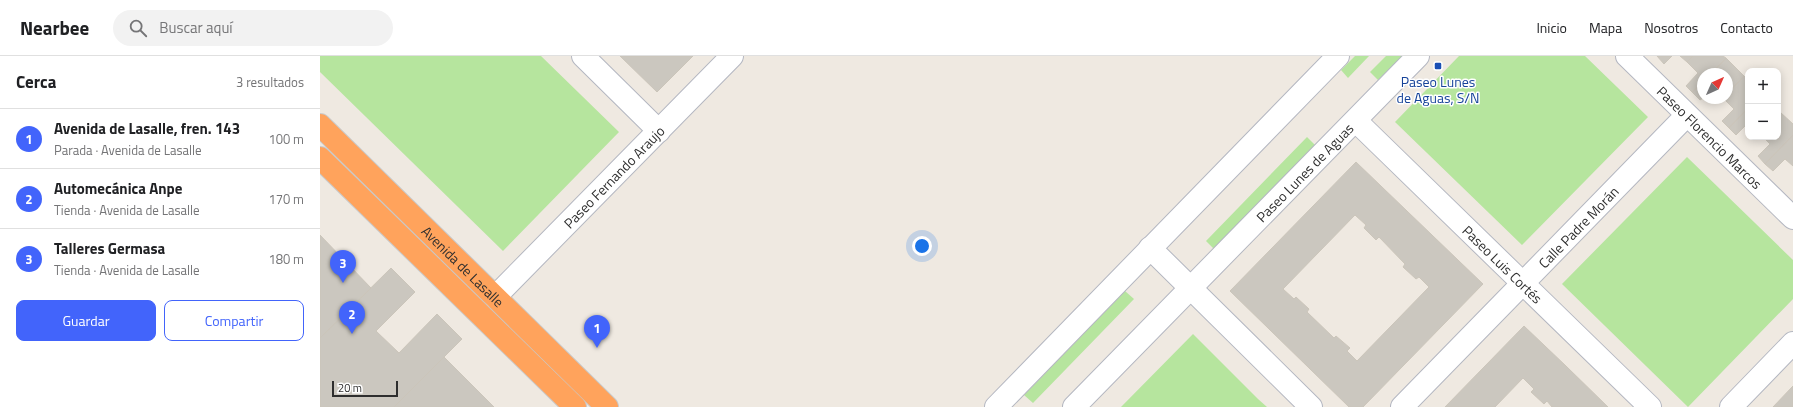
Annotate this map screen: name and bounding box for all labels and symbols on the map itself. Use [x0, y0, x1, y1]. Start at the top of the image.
marker: Paseo Lunes de Aguas, S/N [1433, 61, 1443, 71]
north arrow [1697, 68, 1733, 104]
place label: Paseo Lunes de Aguas, S/N [1397, 71, 1479, 108]
street label: Paseo Florencio Marcos [1653, 81, 1767, 193]
street label: Paseo Lunes de Aguas [1251, 118, 1358, 226]
street label: Paseo Fernando Araujo [558, 120, 669, 233]
street label: Calle Padre Morán [1533, 181, 1623, 272]
street label: Avenida de Lasalle [417, 220, 509, 311]
street label: Paseo Luis Cortés [1458, 220, 1548, 308]
your location [912, 236, 932, 256]
pin: 3 [330, 250, 356, 283]
pin: 2 [339, 301, 365, 334]
pin: 1 [584, 315, 610, 348]
scale bar [332, 379, 398, 398]

